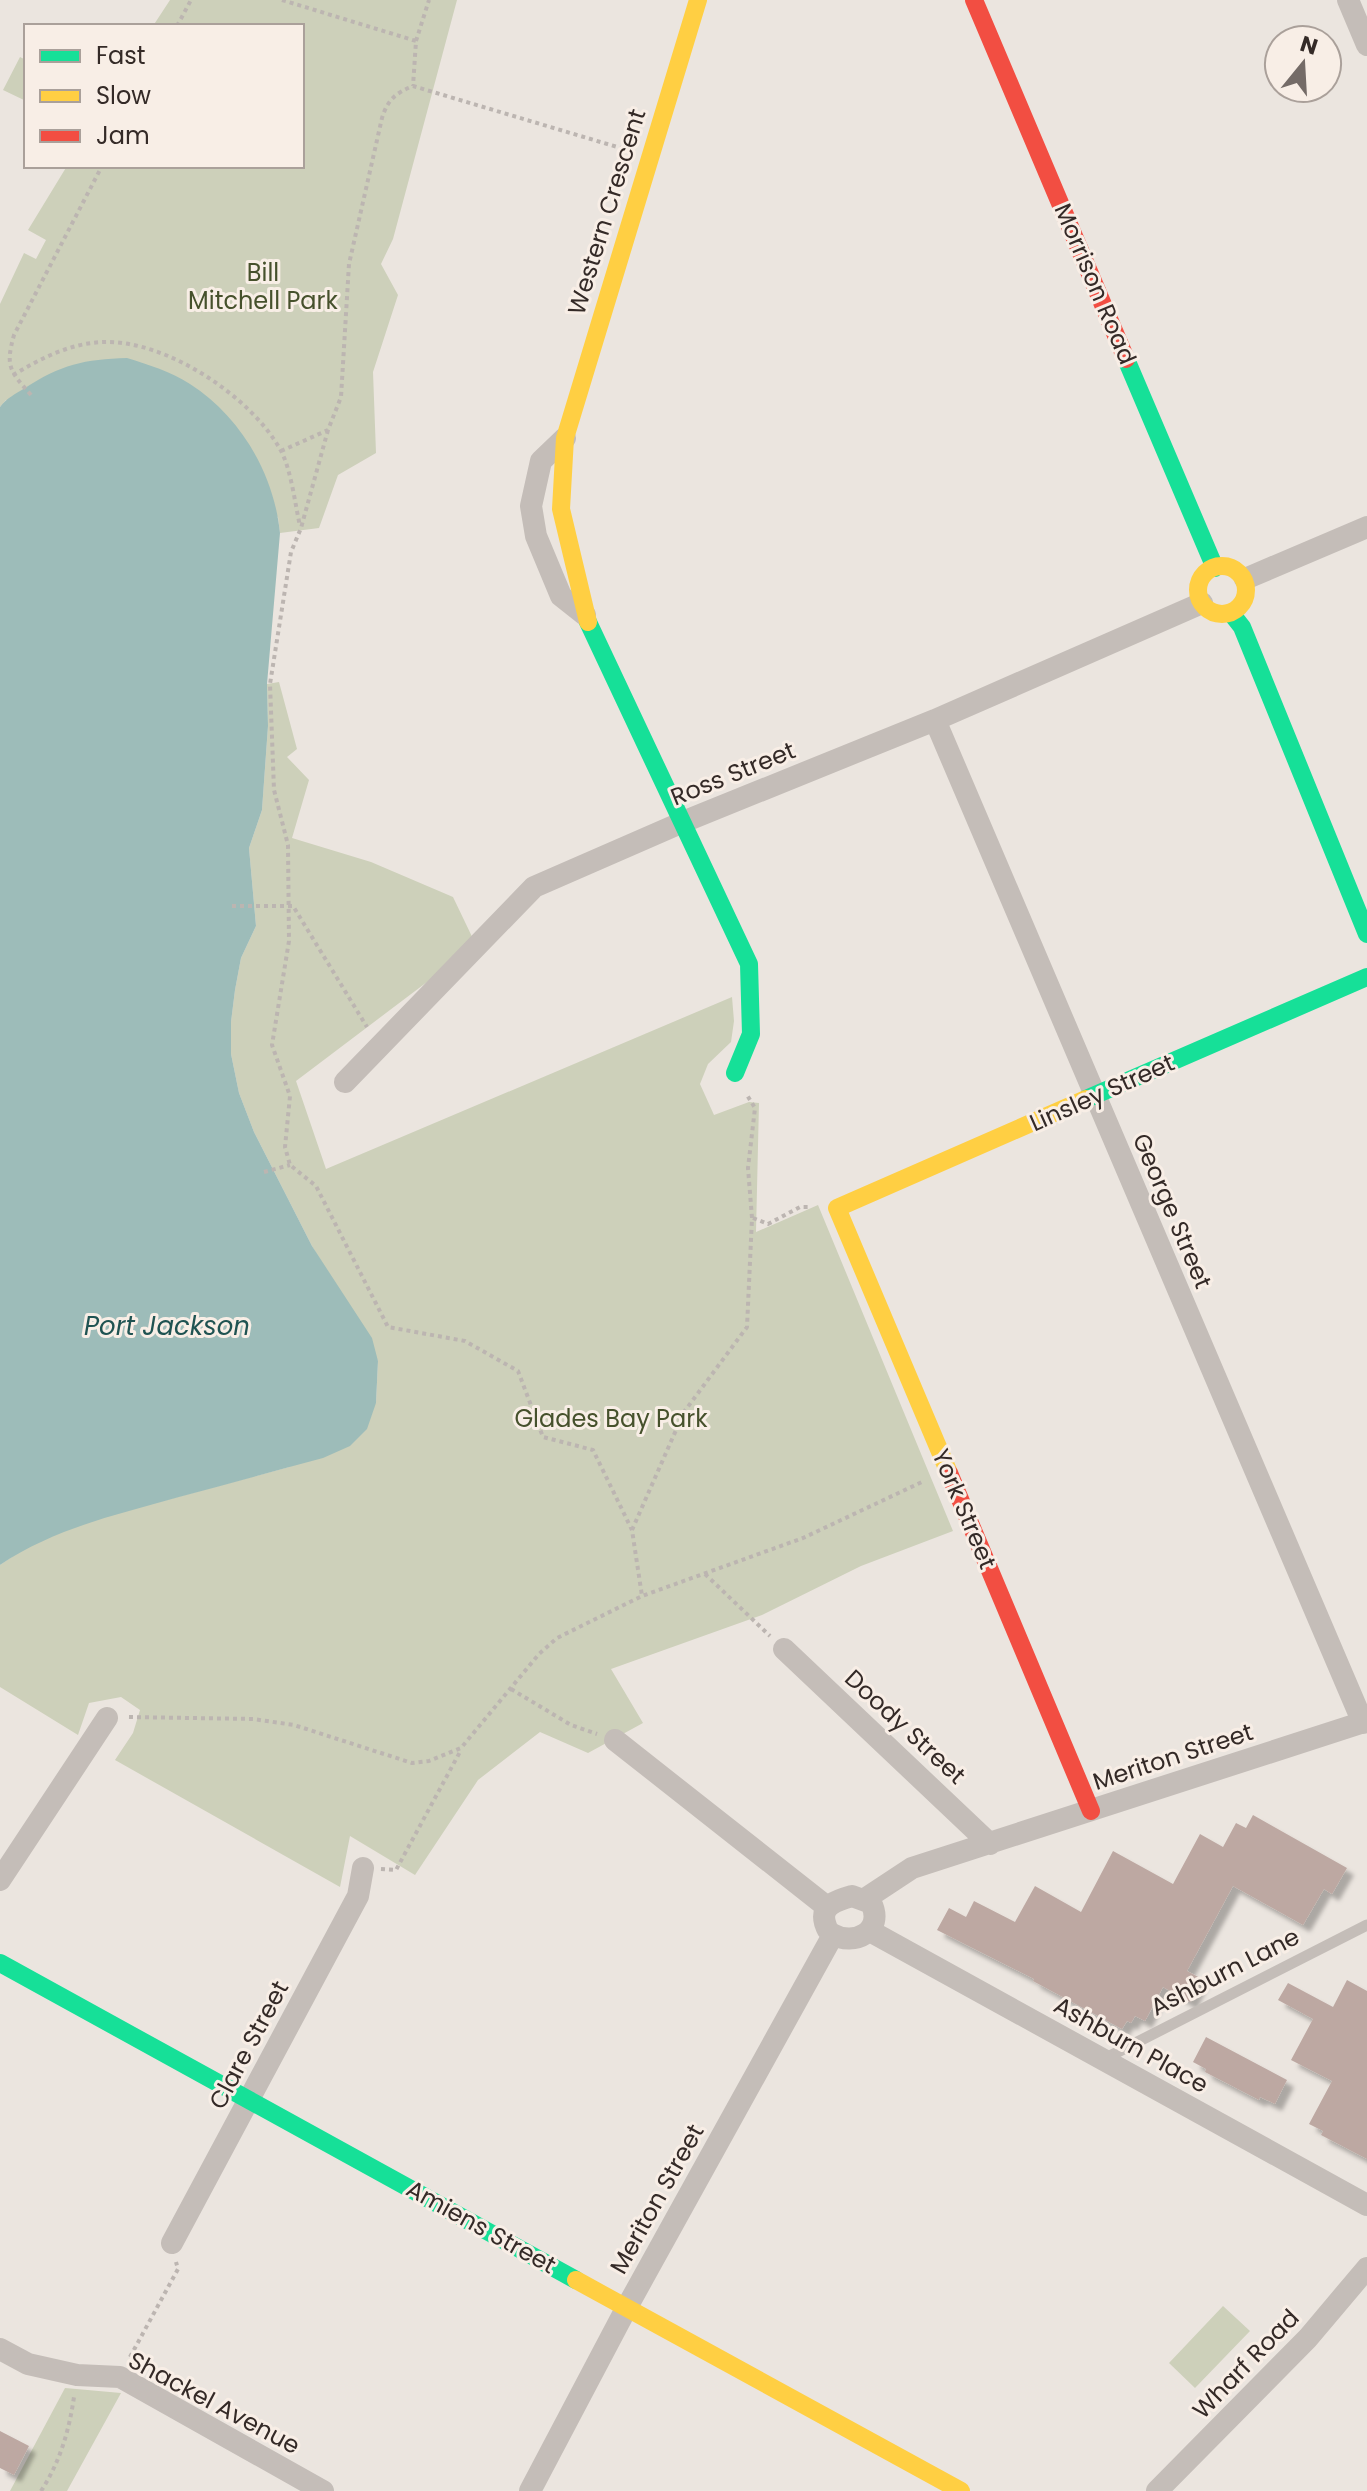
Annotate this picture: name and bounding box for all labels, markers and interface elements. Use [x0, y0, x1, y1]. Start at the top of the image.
legend [24, 24, 304, 168]
north arrow [1263, 24, 1343, 104]
text: N [1296, 28, 1322, 63]
text: Fast [96, 39, 146, 72]
text: Slow [96, 79, 151, 112]
street label: Western Crescent [560, 105, 654, 319]
text: Jam [96, 119, 150, 152]
street label: Morrison Road [1047, 198, 1144, 369]
park label: Bill Mitchell Park [188, 256, 339, 317]
street label: Ross Street [666, 734, 800, 814]
street label: Linsley Street [1024, 1046, 1179, 1139]
street label: George Street [1125, 1128, 1220, 1293]
water label: Port Jackson [84, 1308, 250, 1344]
park label: Glades Bay Park [514, 1402, 708, 1435]
street label: York Street [924, 1444, 1005, 1574]
street label: Doody Street [838, 1662, 973, 1791]
street label: Meriton Street [1089, 1715, 1257, 1798]
street label: Ashburn Lane [1145, 1920, 1305, 2023]
street label: Clare Street [201, 1975, 296, 2115]
street label: Ashburn Place [1048, 1988, 1214, 2101]
street label: Meriton Street [602, 2118, 711, 2280]
street label: Amiens Street [401, 2172, 562, 2281]
street label: Wharf Road [1185, 2302, 1306, 2426]
street label: Shackel Avenue [123, 2343, 306, 2462]

